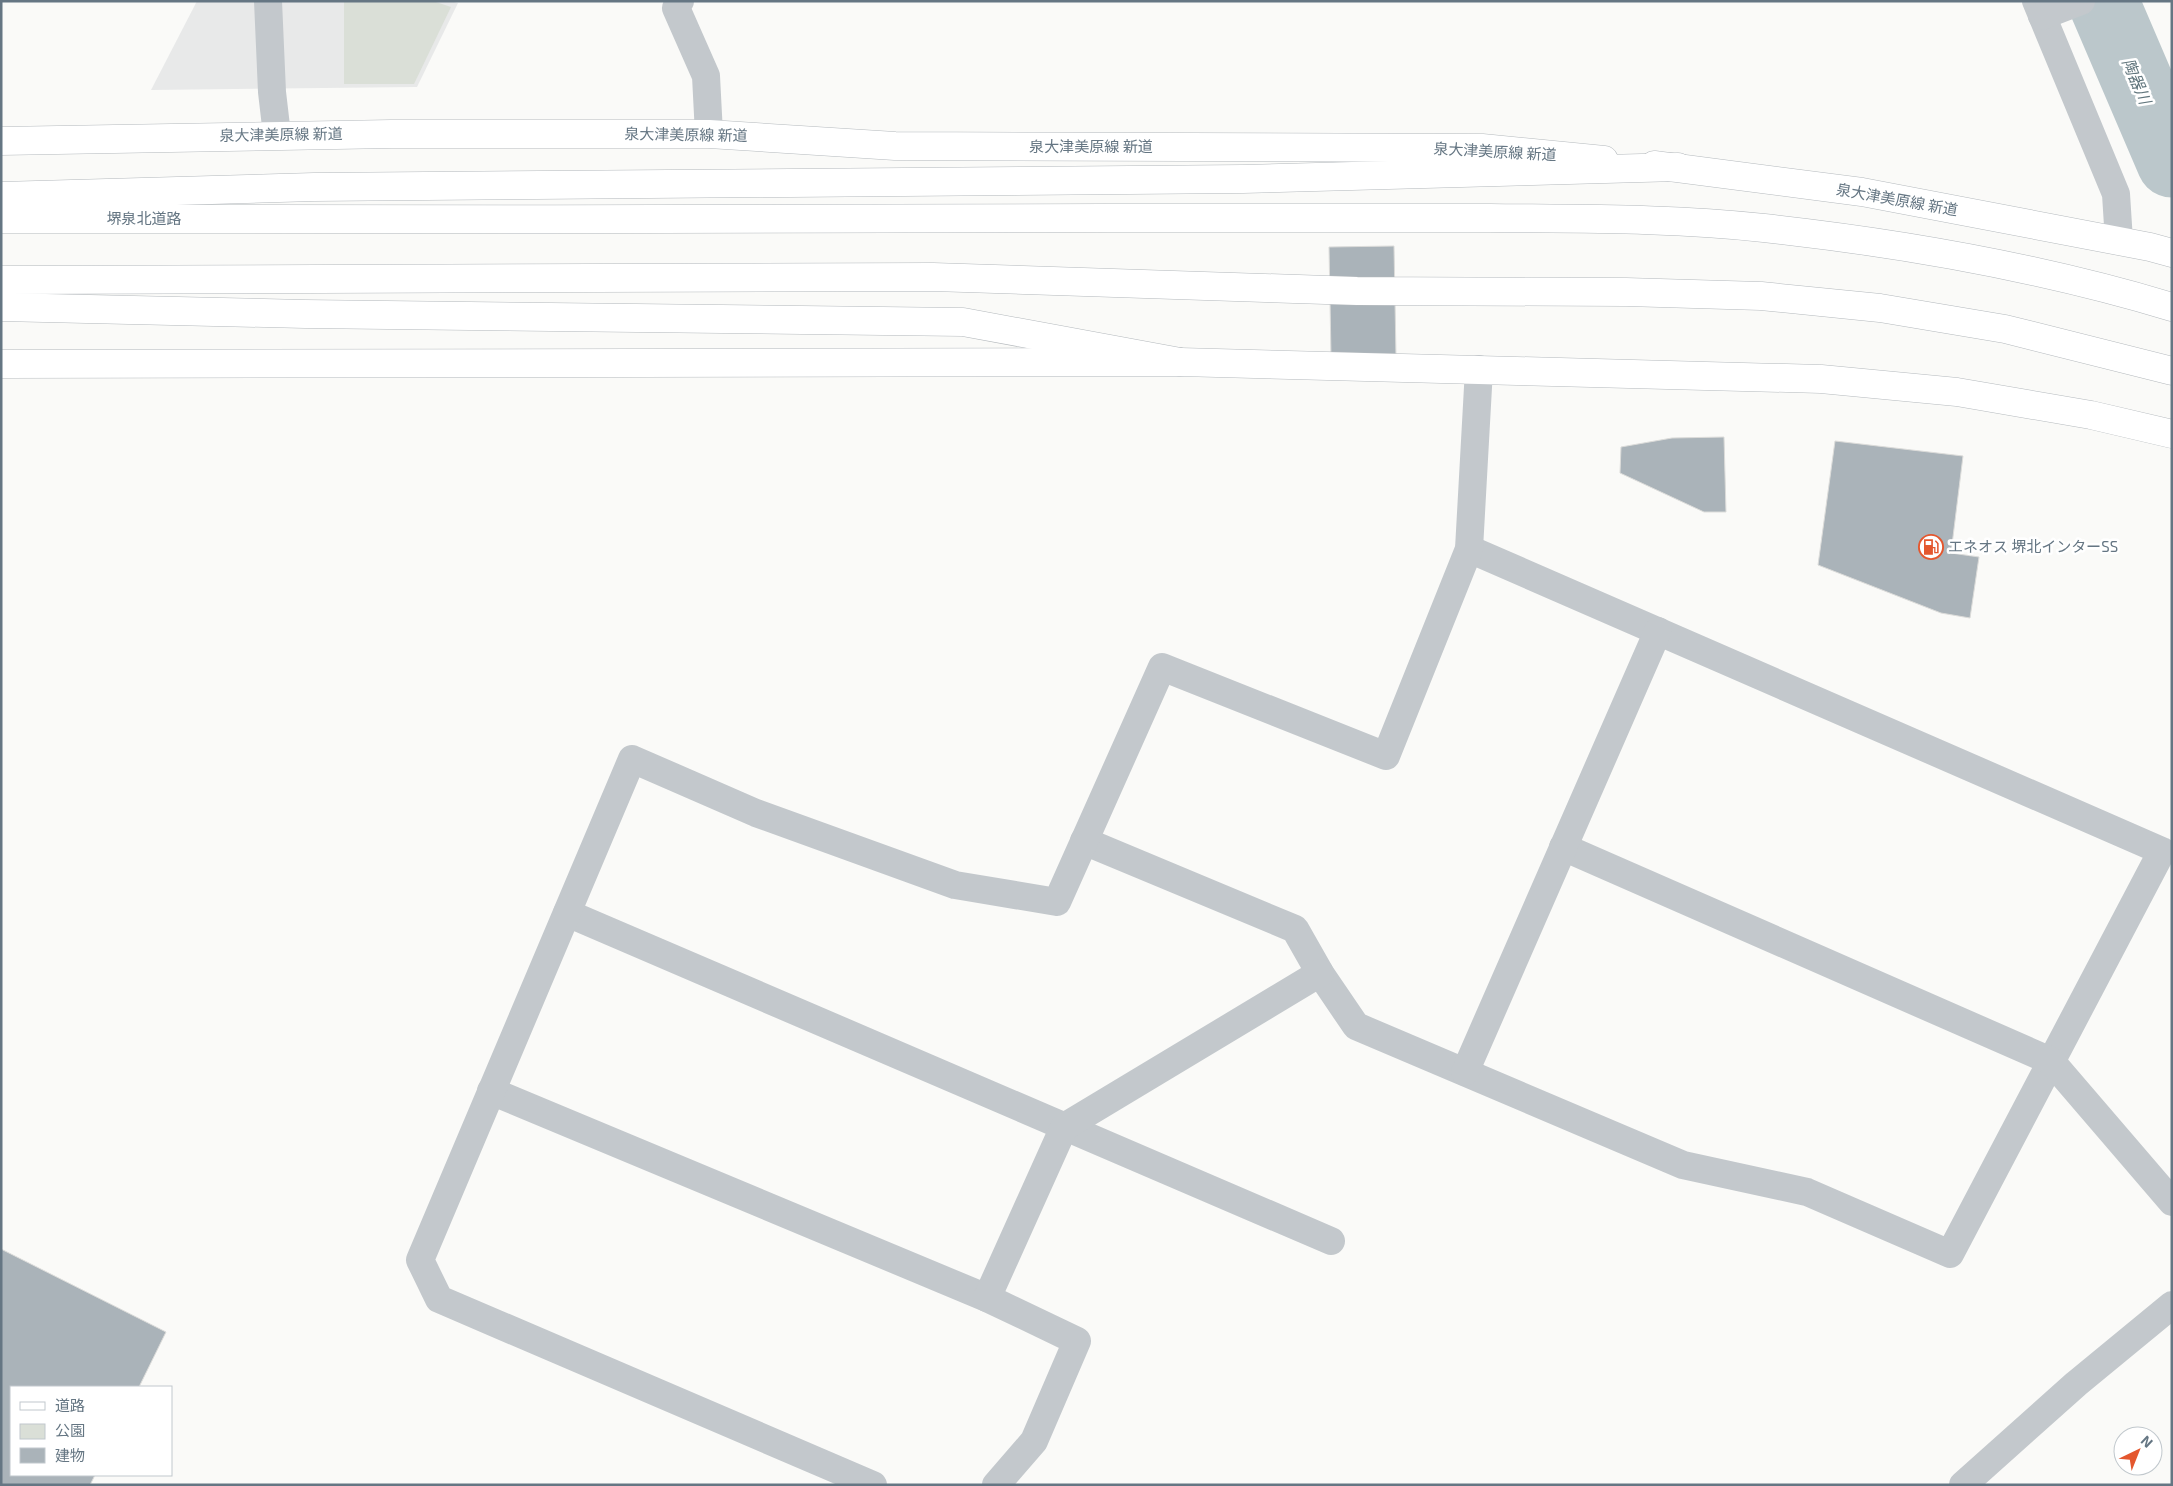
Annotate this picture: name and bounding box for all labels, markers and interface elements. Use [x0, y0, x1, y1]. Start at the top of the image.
water label: 陶器川 [2119, 55, 2156, 108]
street label: 泉大津美原線 新道 [219, 124, 343, 144]
street label: 泉大津美原線 新道 [624, 124, 748, 144]
street label: 泉大津美原線 新道 [1029, 137, 1153, 155]
street label: 泉大津美原線 新道 [1433, 139, 1557, 163]
street label: 泉大津美原線 新道 [1835, 179, 1959, 219]
street label: 堺泉北道路 [106, 209, 182, 227]
fuel station icon: エネオス 堺北インターSS [1918, 534, 1944, 560]
place label: エネオス 堺北インターSS [1948, 537, 2118, 555]
legend [10, 1386, 172, 1476]
text: 道路 [55, 1396, 85, 1414]
text: 公園 [55, 1421, 85, 1439]
north arrow [2113, 1426, 2163, 1476]
text: N [2138, 1431, 2157, 1451]
text: 建物 [55, 1446, 85, 1464]

